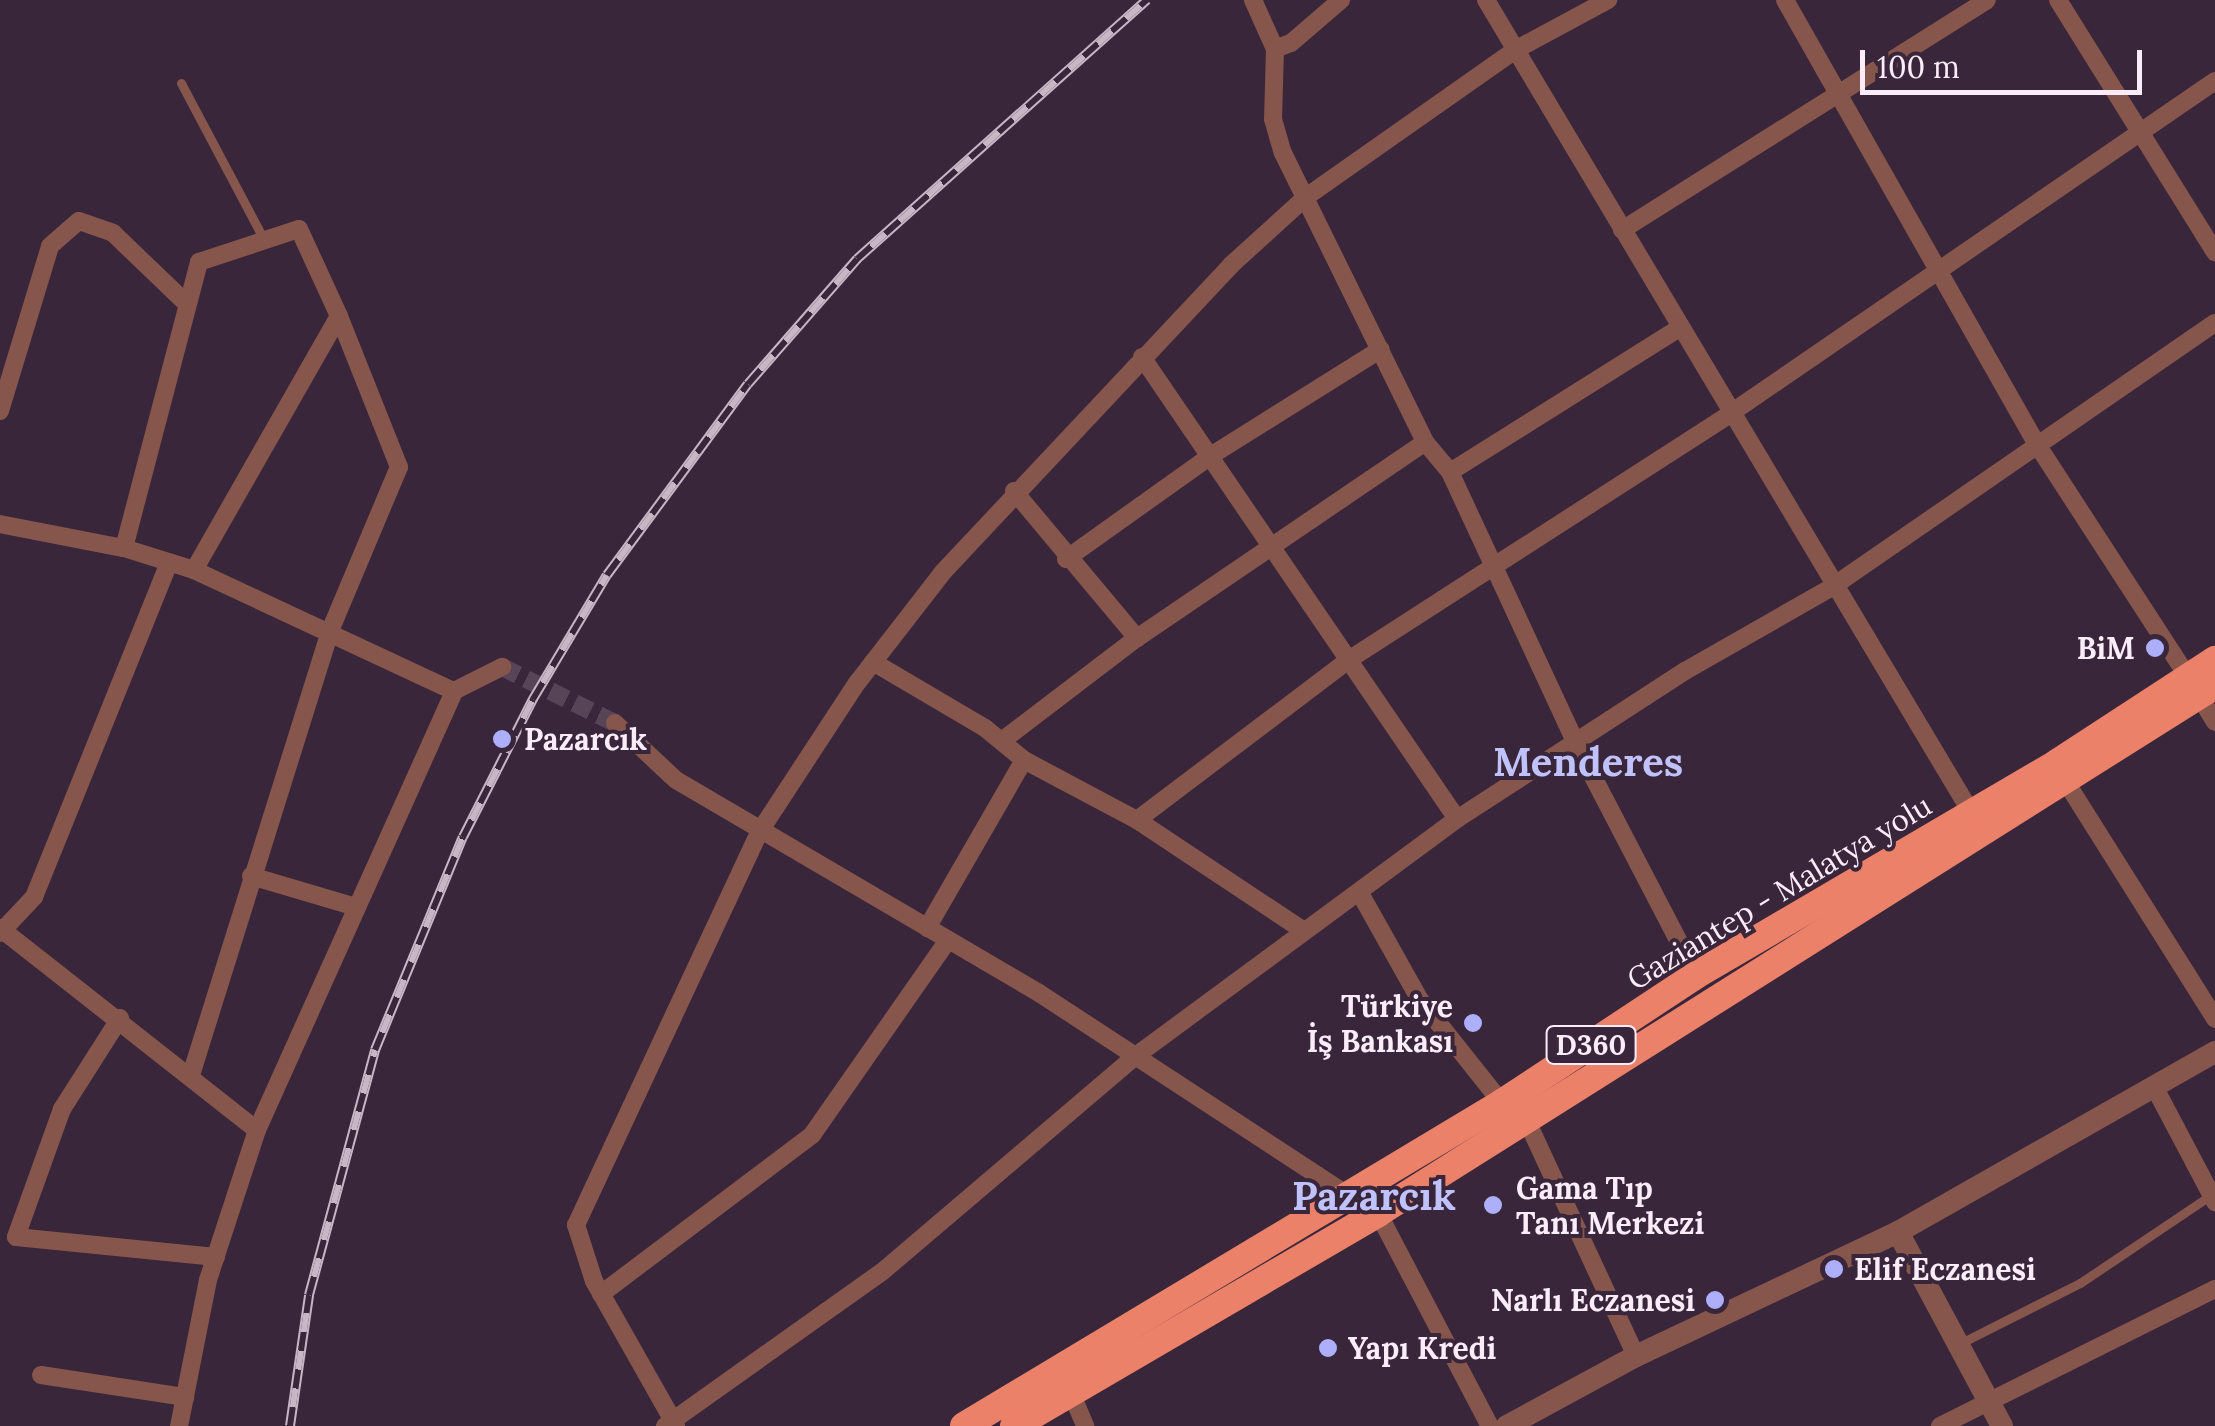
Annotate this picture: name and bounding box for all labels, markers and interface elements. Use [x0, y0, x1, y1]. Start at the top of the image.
scale bar [1865, 30, 2148, 92]
text: 100 m [1877, 48, 1960, 86]
place label: BiM [2077, 630, 2135, 666]
marker: BiM [2144, 637, 2166, 659]
place label: Pazarcık [524, 721, 647, 757]
marker: Pazarcık [489, 726, 515, 752]
district label: Menderes [1493, 738, 1683, 786]
street label: Gaziantep - Malatya yolu [1620, 787, 1938, 997]
place label: Türkiye İş Bankası [1307, 988, 1453, 1058]
marker: Türkiye İş Bankası [1462, 1012, 1484, 1034]
road number: D360 [1544, 1022, 1638, 1068]
place label: Gama Tıp Tanı Merkezi [1516, 1170, 1704, 1240]
district label: Pazarcık [1292, 1172, 1456, 1220]
marker: Gama Tıp Tanı Merkezi [1480, 1192, 1506, 1218]
place label: Elif Eczanesi [1854, 1251, 2036, 1287]
marker: Elif Eczanesi [1823, 1258, 1845, 1280]
place label: Narlı Eczanesi [1491, 1282, 1695, 1318]
marker: Narlı Eczanesi [1704, 1289, 1726, 1311]
place label: Yapı Kredi [1348, 1330, 1496, 1366]
marker: Yapı Kredi [1317, 1337, 1339, 1359]

